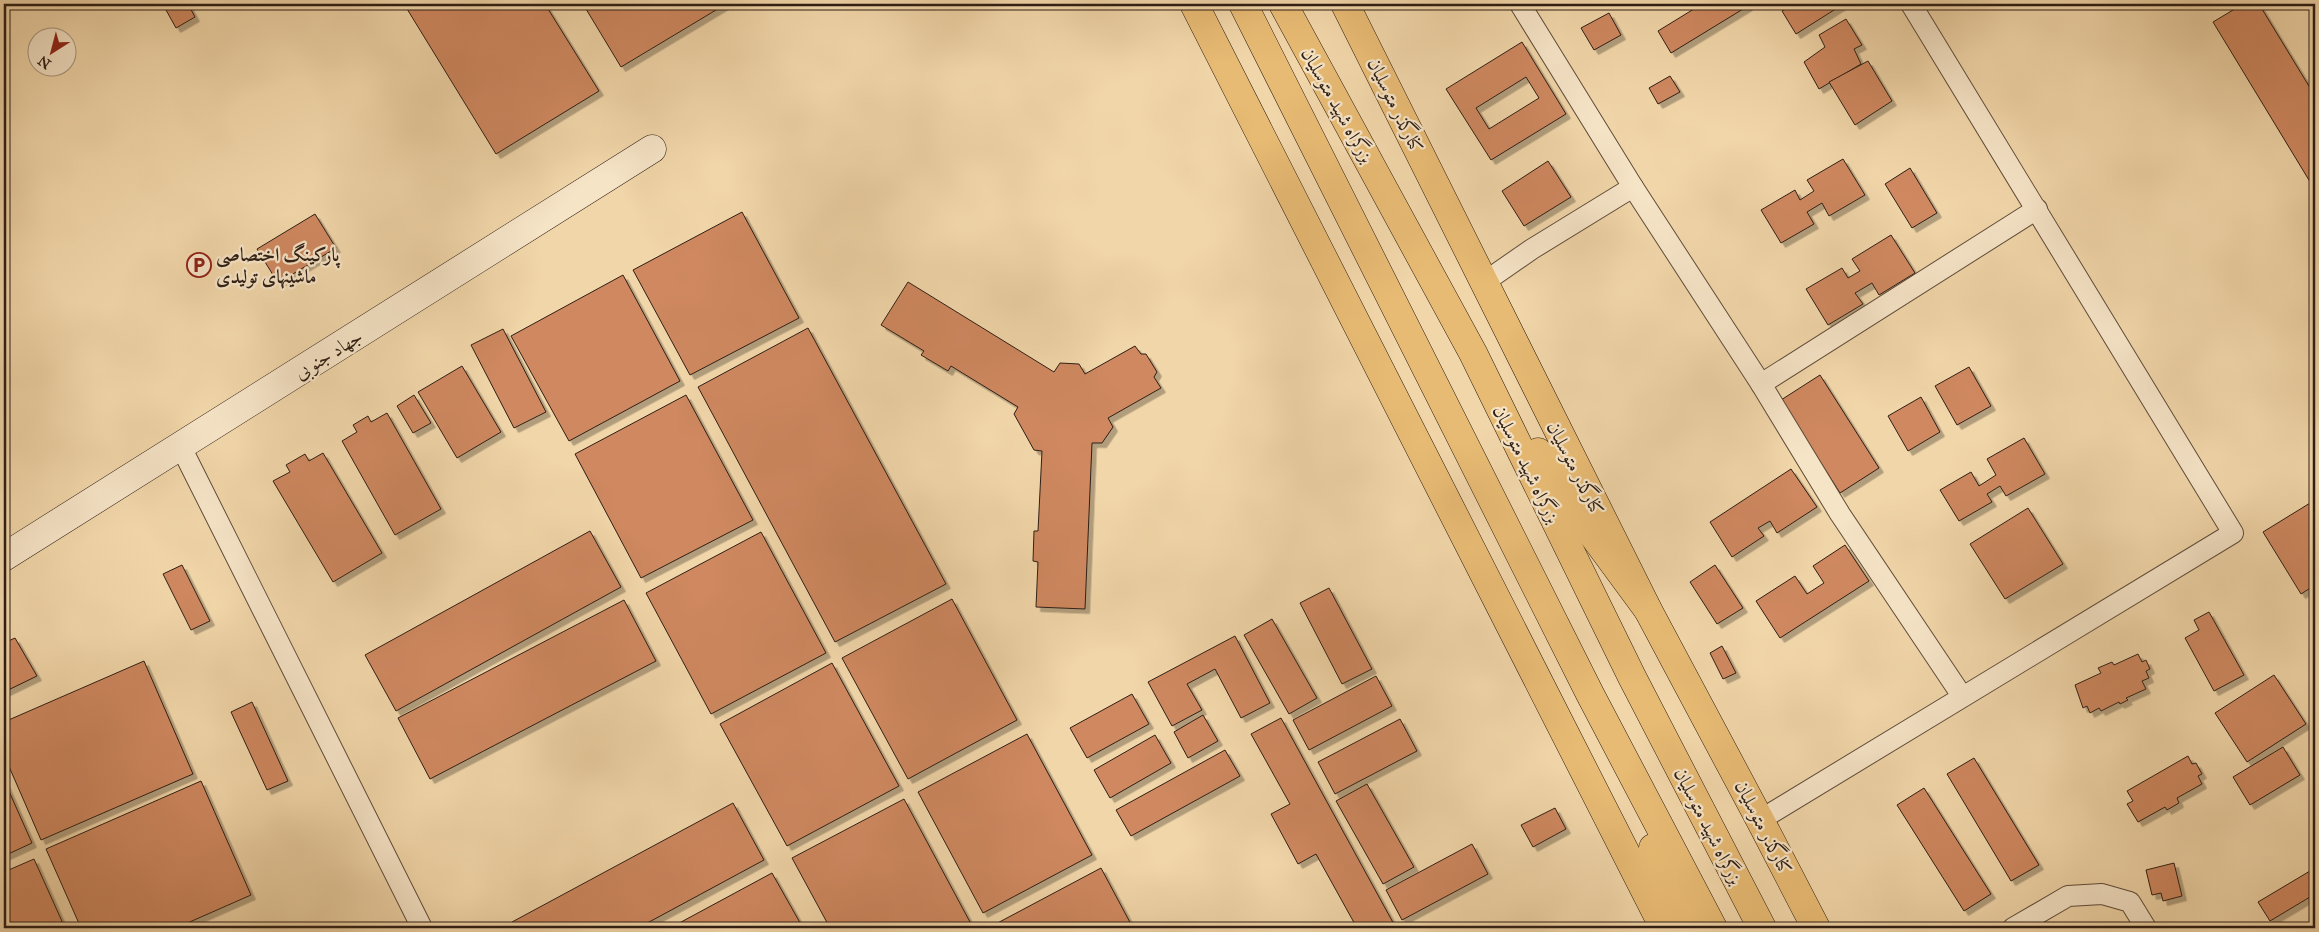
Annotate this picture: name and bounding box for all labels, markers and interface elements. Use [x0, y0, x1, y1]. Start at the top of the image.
north arrow [28, 28, 78, 78]
street label: بزرگراه شهید متوسلیان [1296, 43, 1380, 168]
text: N [35, 52, 54, 72]
street label: کنارگذر متوسلیان [1362, 53, 1430, 157]
place label: پارکینگ اختصاصی ماشینهای تولیدی [216, 242, 341, 289]
parking icon: پارکینگ اختصاصی ماشینهای تولیدی [186, 252, 212, 278]
street label: جهاد جنوبی [290, 325, 368, 387]
street label: بزرگراه شهید متوسلیان [1487, 401, 1566, 528]
street label: کنارگذر متوسلیان [1541, 417, 1611, 519]
street label: بزرگراه شهید متوسلیان [1668, 763, 1749, 890]
street label: کنارگذر متوسلیان [1729, 776, 1799, 878]

